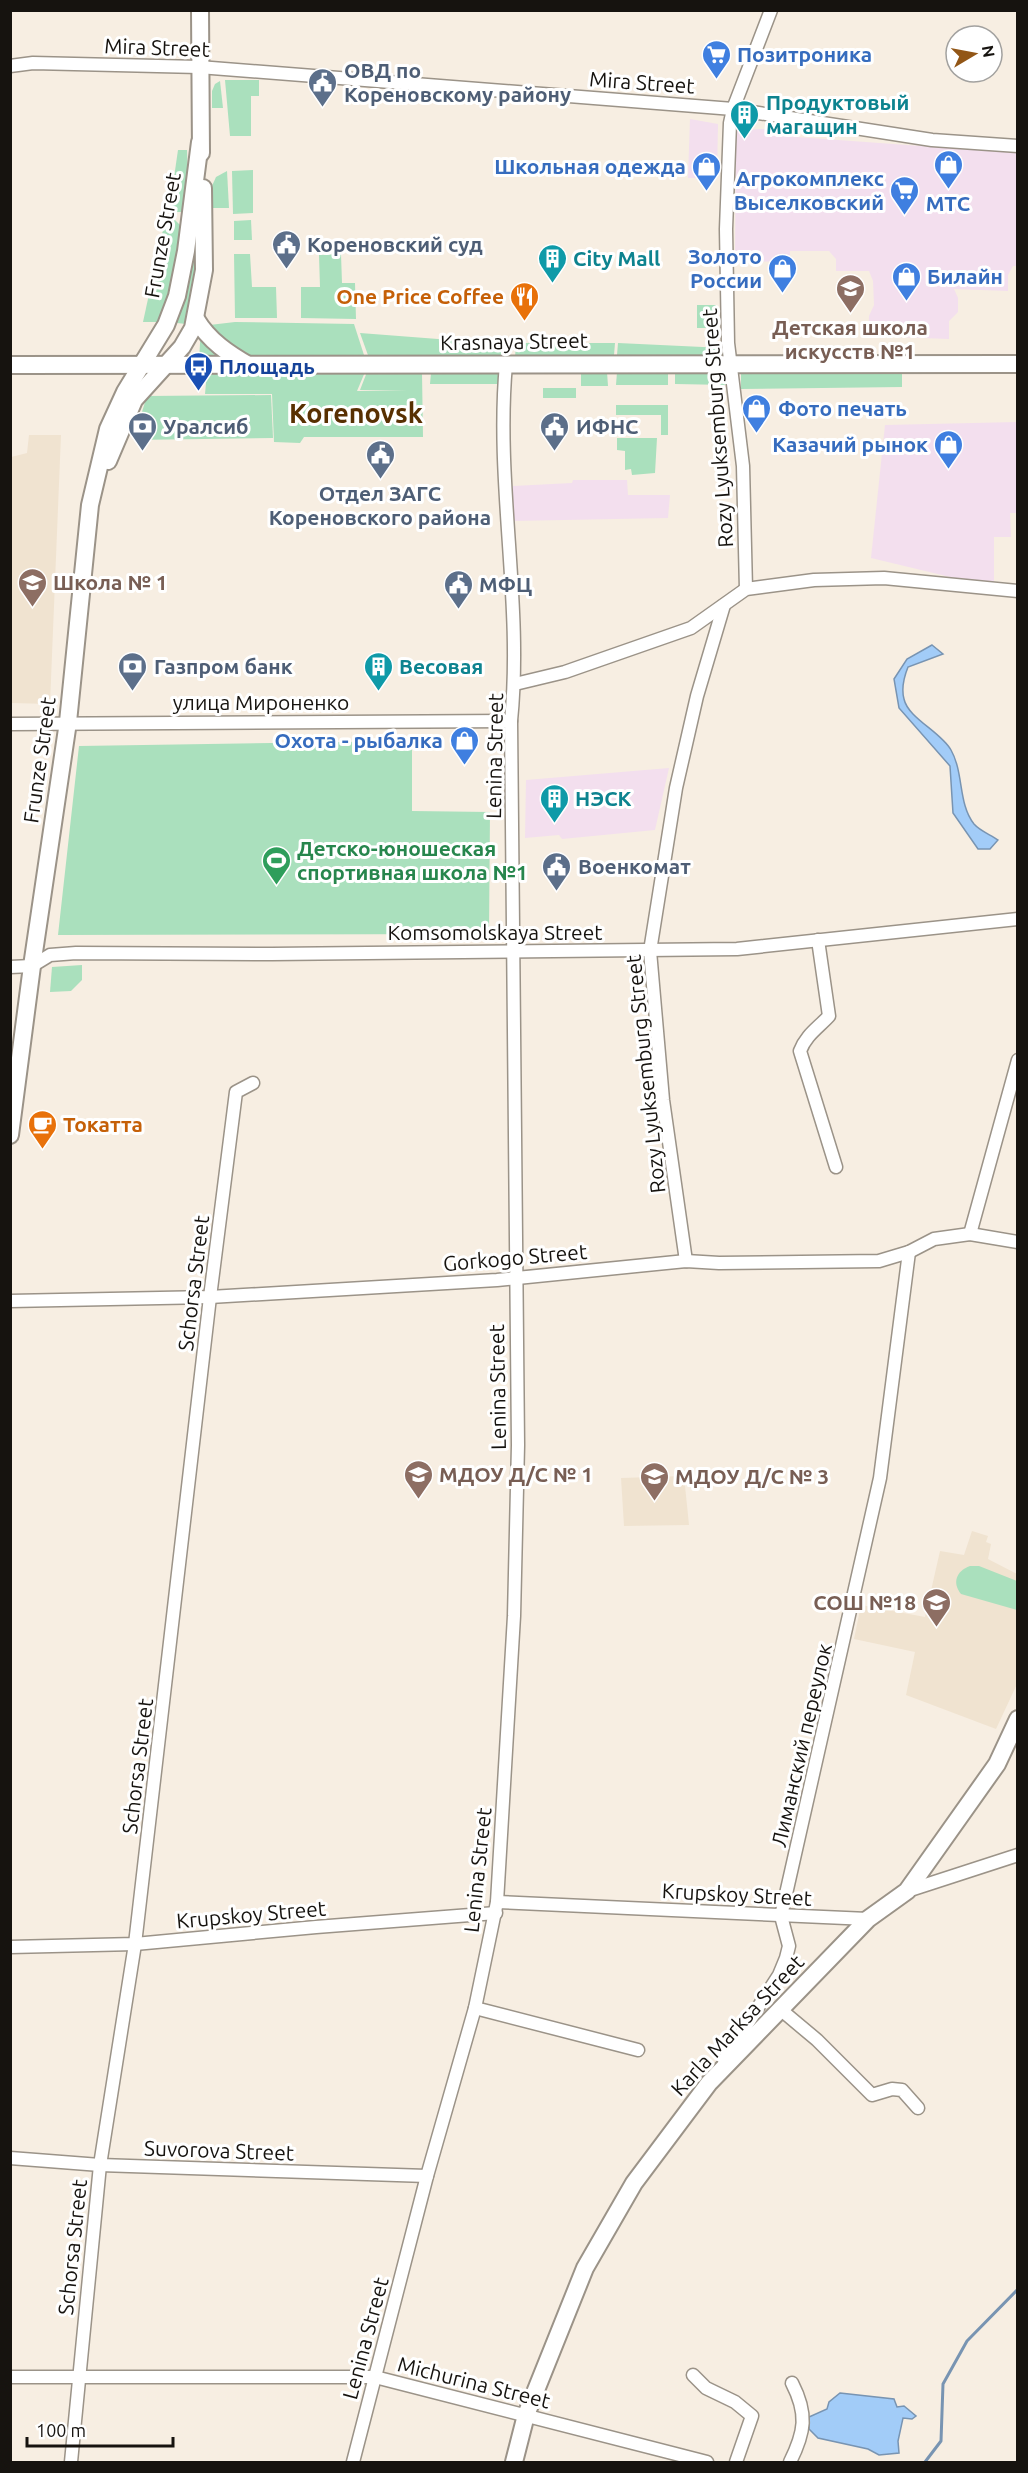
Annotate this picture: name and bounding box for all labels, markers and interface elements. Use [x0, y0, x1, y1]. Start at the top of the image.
north arrow [944, 24, 1004, 84]
street label: Mira Street [104, 33, 210, 61]
supermarket icon: Позитроника [700, 38, 732, 80]
place label: Позитроника [737, 42, 872, 66]
text: N [979, 44, 999, 59]
place label: ОВД по Кореновскому району [344, 58, 571, 106]
public building icon: ОВД по Кореновскому району [307, 66, 339, 108]
street label: Mira Street [589, 66, 695, 98]
place label: Продуктовый магащин [766, 90, 909, 138]
building icon: Продуктовый магащин [729, 98, 761, 140]
shop icon: МТС [932, 148, 964, 190]
shop icon: Школьная одежда [691, 150, 723, 192]
place label: Школьная одежда [494, 154, 686, 178]
place label: Агрокомплекс Выселковский [734, 166, 884, 214]
street label: Frunze Street [139, 170, 185, 300]
supermarket icon: Агрокомплекс Выселковский [889, 174, 921, 216]
place label: МТС [926, 191, 970, 215]
public building icon: Кореновский суд [270, 228, 302, 270]
place label: Кореновский суд [307, 232, 483, 256]
building icon: City Mall [536, 242, 568, 284]
place label: Золото России [688, 244, 762, 292]
place label: City Mall [573, 246, 660, 270]
shop icon: Золото России [767, 252, 799, 294]
shop icon: Билайн [890, 260, 922, 302]
place label: Билайн [927, 264, 1003, 288]
school or university icon: Детская школа искусств №1 [834, 272, 866, 314]
restaurant icon: One Price Coffee [509, 280, 541, 322]
place label: One Price Coffee [336, 284, 504, 308]
street label: Rozy Lyuksemburg Street [697, 308, 737, 548]
place label: Детская школа искусств №1 [772, 315, 928, 363]
street label: Krasnaya Street [440, 328, 588, 354]
bus stop icon: Площадь [182, 350, 214, 392]
place label: Площадь [219, 354, 315, 378]
shop icon: Фото печать [741, 392, 773, 434]
place label: Фото печать [778, 396, 907, 420]
district label: Korenovsk [289, 398, 423, 428]
bank icon: Уралсиб [126, 410, 158, 452]
public building icon: ИФНС [539, 410, 571, 452]
place label: Уралсиб [163, 414, 249, 438]
place label: ИФНС [576, 414, 639, 438]
shop icon: Казачий рынок [933, 428, 965, 470]
place label: Казачий рынок [772, 432, 928, 456]
public building icon: Отдел ЗАГС Кореновского района [364, 438, 396, 480]
place label: Отдел ЗАГС Кореновского района [269, 481, 491, 529]
school or university icon: Школа № 1 [16, 566, 48, 608]
public building icon: МФЦ [442, 568, 474, 610]
place label: Школа № 1 [53, 570, 168, 594]
place label: МФЦ [479, 572, 532, 596]
bank icon: Газпром банк [117, 650, 149, 692]
building icon: Весовая [362, 650, 394, 692]
place label: Газпром банк [154, 654, 293, 678]
place label: Весовая [399, 654, 483, 678]
street label: улица Мироненко [173, 690, 349, 714]
street label: Lenina Street [481, 693, 507, 819]
street label: Frunze Street [18, 695, 60, 825]
shop icon: Охота - рыбалка [448, 724, 480, 766]
place label: Охота - рыбалка [275, 728, 443, 752]
building icon: НЭСК [538, 782, 570, 824]
place label: НЭСК [575, 786, 632, 810]
place label: Детско-юношеская спортивная школа №1 [297, 836, 528, 884]
sports icon: Детско-юношеская спортивная школа №1 [260, 844, 292, 886]
public building icon: Военкомат [541, 850, 573, 892]
place label: Военкомат [578, 854, 691, 878]
street label: Komsomolskaya Street [387, 920, 603, 944]
street label: Rozy Lyuksemburg Street [621, 954, 669, 1194]
cafe icon: Токатта [26, 1108, 58, 1150]
place label: Токатта [63, 1112, 143, 1136]
street label: Schorsa Street [173, 1214, 213, 1352]
street label: Gorkogo Street [442, 1239, 588, 1275]
street label: Lenina Street [484, 1324, 510, 1450]
school or university icon: МДОУ Д/С № 1 [402, 1458, 434, 1500]
school or university icon: МДОУ Д/С № 3 [638, 1460, 670, 1502]
place label: МДОУ Д/С № 1 [439, 1462, 593, 1486]
place label: МДОУ Д/С № 3 [675, 1464, 829, 1488]
school or university icon: СОШ №18 [921, 1586, 953, 1628]
place label: СОШ №18 [813, 1590, 916, 1614]
street label: Лиманский переулок [766, 1641, 836, 1849]
street label: Schorsa Street [117, 1697, 157, 1835]
street label: Lenina Street [459, 1806, 495, 1934]
street label: Krupskoy Street [661, 1878, 813, 1910]
street label: Krupskoy Street [175, 1896, 327, 1932]
street label: Karla Marksa Street [666, 1950, 808, 2100]
street label: Suvorova Street [144, 2135, 294, 2165]
street label: Schorsa Street [53, 2178, 91, 2316]
street label: Lenina Street [337, 2274, 393, 2402]
street label: Michurina Street [395, 2351, 553, 2413]
scale bar [27, 2410, 172, 2448]
text: 100 m [36, 2420, 86, 2440]

